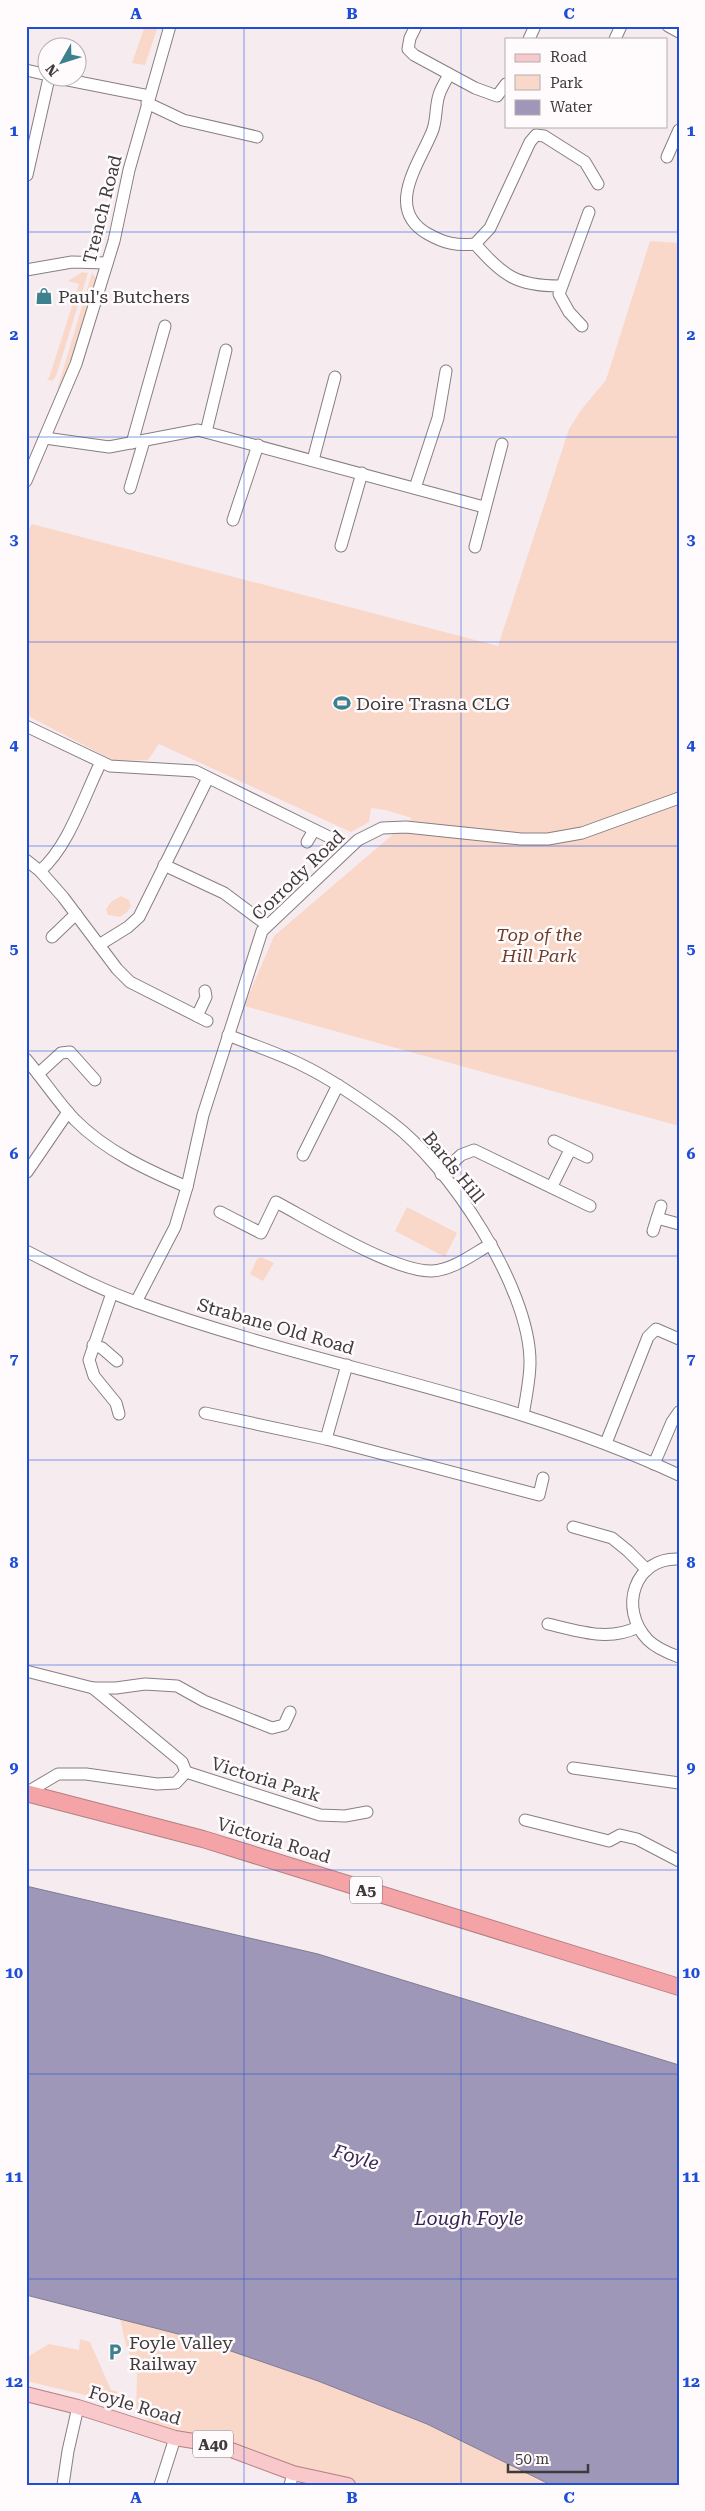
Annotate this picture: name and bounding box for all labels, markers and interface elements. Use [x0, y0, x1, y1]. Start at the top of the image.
text: A [130, 4, 142, 23]
text: B [346, 4, 358, 23]
text: C [563, 4, 575, 23]
north arrow [38, 38, 88, 88]
legend [505, 38, 668, 128]
text: Road [550, 48, 587, 66]
text: N [42, 61, 62, 79]
text: Park [550, 74, 584, 92]
text: Water [550, 98, 592, 116]
text: 1 [10, 121, 19, 140]
text: 1 [687, 121, 696, 140]
street label: Trench Road [78, 152, 126, 265]
shop icon: Paul's Butchers [34, 286, 54, 306]
place label: Paul's Butchers [58, 286, 190, 307]
text: 2 [10, 325, 19, 344]
text: 2 [687, 325, 696, 344]
text: 3 [10, 530, 19, 549]
text: 3 [687, 530, 696, 549]
sports icon: Doire Trasna CLG [332, 693, 352, 713]
place label: Doire Trasna CLG [356, 693, 510, 714]
text: 4 [10, 735, 19, 754]
text: 4 [687, 735, 696, 754]
street label: Corrody Road [247, 825, 349, 924]
park label: Top of the Hill Park [496, 924, 582, 966]
text: 5 [10, 939, 19, 958]
text: 5 [687, 939, 696, 958]
street label: Bards Hill [419, 1127, 489, 1207]
text: 6 [10, 1144, 19, 1163]
text: 6 [687, 1144, 696, 1163]
street label: Strabane Old Road [195, 1294, 357, 1359]
text: 7 [10, 1349, 19, 1368]
text: 7 [687, 1349, 696, 1368]
text: 8 [10, 1553, 19, 1572]
text: 8 [687, 1553, 696, 1572]
street label: Victoria Park [209, 1752, 323, 1806]
text: 9 [10, 1758, 19, 1777]
text: 9 [687, 1758, 696, 1777]
street label: Victoria Road [215, 1813, 334, 1867]
road number: A5 [350, 1876, 382, 1904]
text: 10 [5, 1963, 23, 1982]
text: 10 [682, 1963, 700, 1982]
water label: Foyle [329, 2139, 382, 2175]
text: 11 [5, 2167, 23, 2186]
text: 11 [682, 2167, 700, 2186]
water label: Lough Foyle [414, 2207, 524, 2230]
place label: Foyle Valley Railway [129, 2332, 233, 2374]
parking icon: Foyle Valley Railway [105, 2342, 125, 2362]
text: 12 [5, 2372, 23, 2391]
text: 12 [682, 2372, 700, 2391]
street label: Foyle Road [86, 2381, 184, 2429]
road number: A40 [193, 2430, 233, 2458]
scale bar [508, 2441, 588, 2473]
text: 50 m [515, 2450, 550, 2468]
text: A [130, 2488, 142, 2507]
text: B [346, 2488, 358, 2507]
text: C [563, 2488, 575, 2507]

